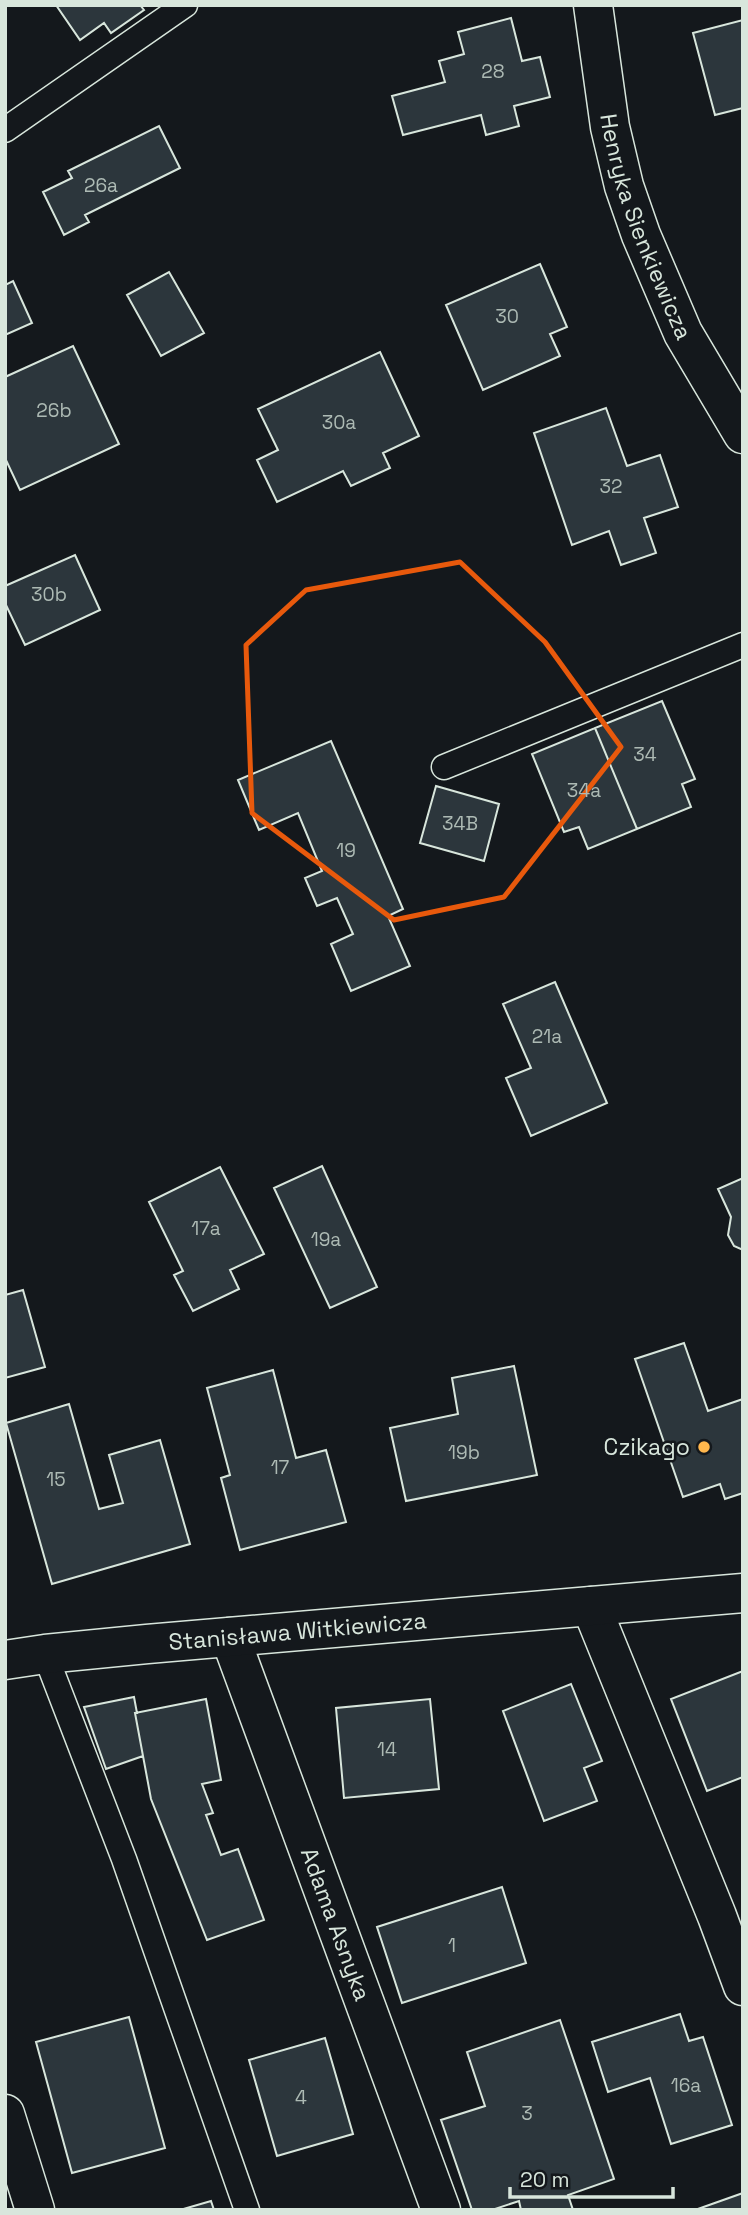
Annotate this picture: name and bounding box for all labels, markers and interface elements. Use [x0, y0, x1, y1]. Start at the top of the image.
house number: 28 [481, 59, 505, 84]
street label: Henryka Sienkiewicza [593, 112, 699, 344]
house number: 26a [84, 173, 118, 198]
house number: 30 [495, 304, 519, 329]
house number: 26b [36, 398, 72, 423]
house number: 30a [322, 410, 356, 435]
house number: 32 [600, 474, 622, 499]
house number: 30b [31, 582, 67, 607]
house number: 34 [633, 742, 657, 767]
house number: 34a [567, 778, 601, 803]
house number: 34B [442, 811, 478, 836]
house number: 19 [336, 838, 356, 863]
house number: 21a [532, 1024, 562, 1049]
house number: 17a [191, 1216, 221, 1241]
house number: 19a [311, 1227, 341, 1252]
place label: Czikago [604, 1432, 690, 1462]
marker: Czikago [696, 1439, 712, 1455]
house number: 19b [448, 1440, 480, 1465]
house number: 17 [271, 1455, 290, 1480]
house number: 15 [46, 1467, 66, 1492]
street label: Stanisława Witkiewicza [167, 1605, 428, 1657]
house number: 14 [377, 1737, 397, 1762]
street label: Adama Asnyka [294, 1843, 378, 2005]
house number: 1 [448, 1933, 456, 1958]
house number: 16a [671, 2073, 701, 2098]
house number: 4 [295, 2085, 307, 2110]
house number: 3 [521, 2101, 533, 2126]
scale bar [510, 2156, 673, 2200]
text: 20 m [520, 2166, 570, 2193]

